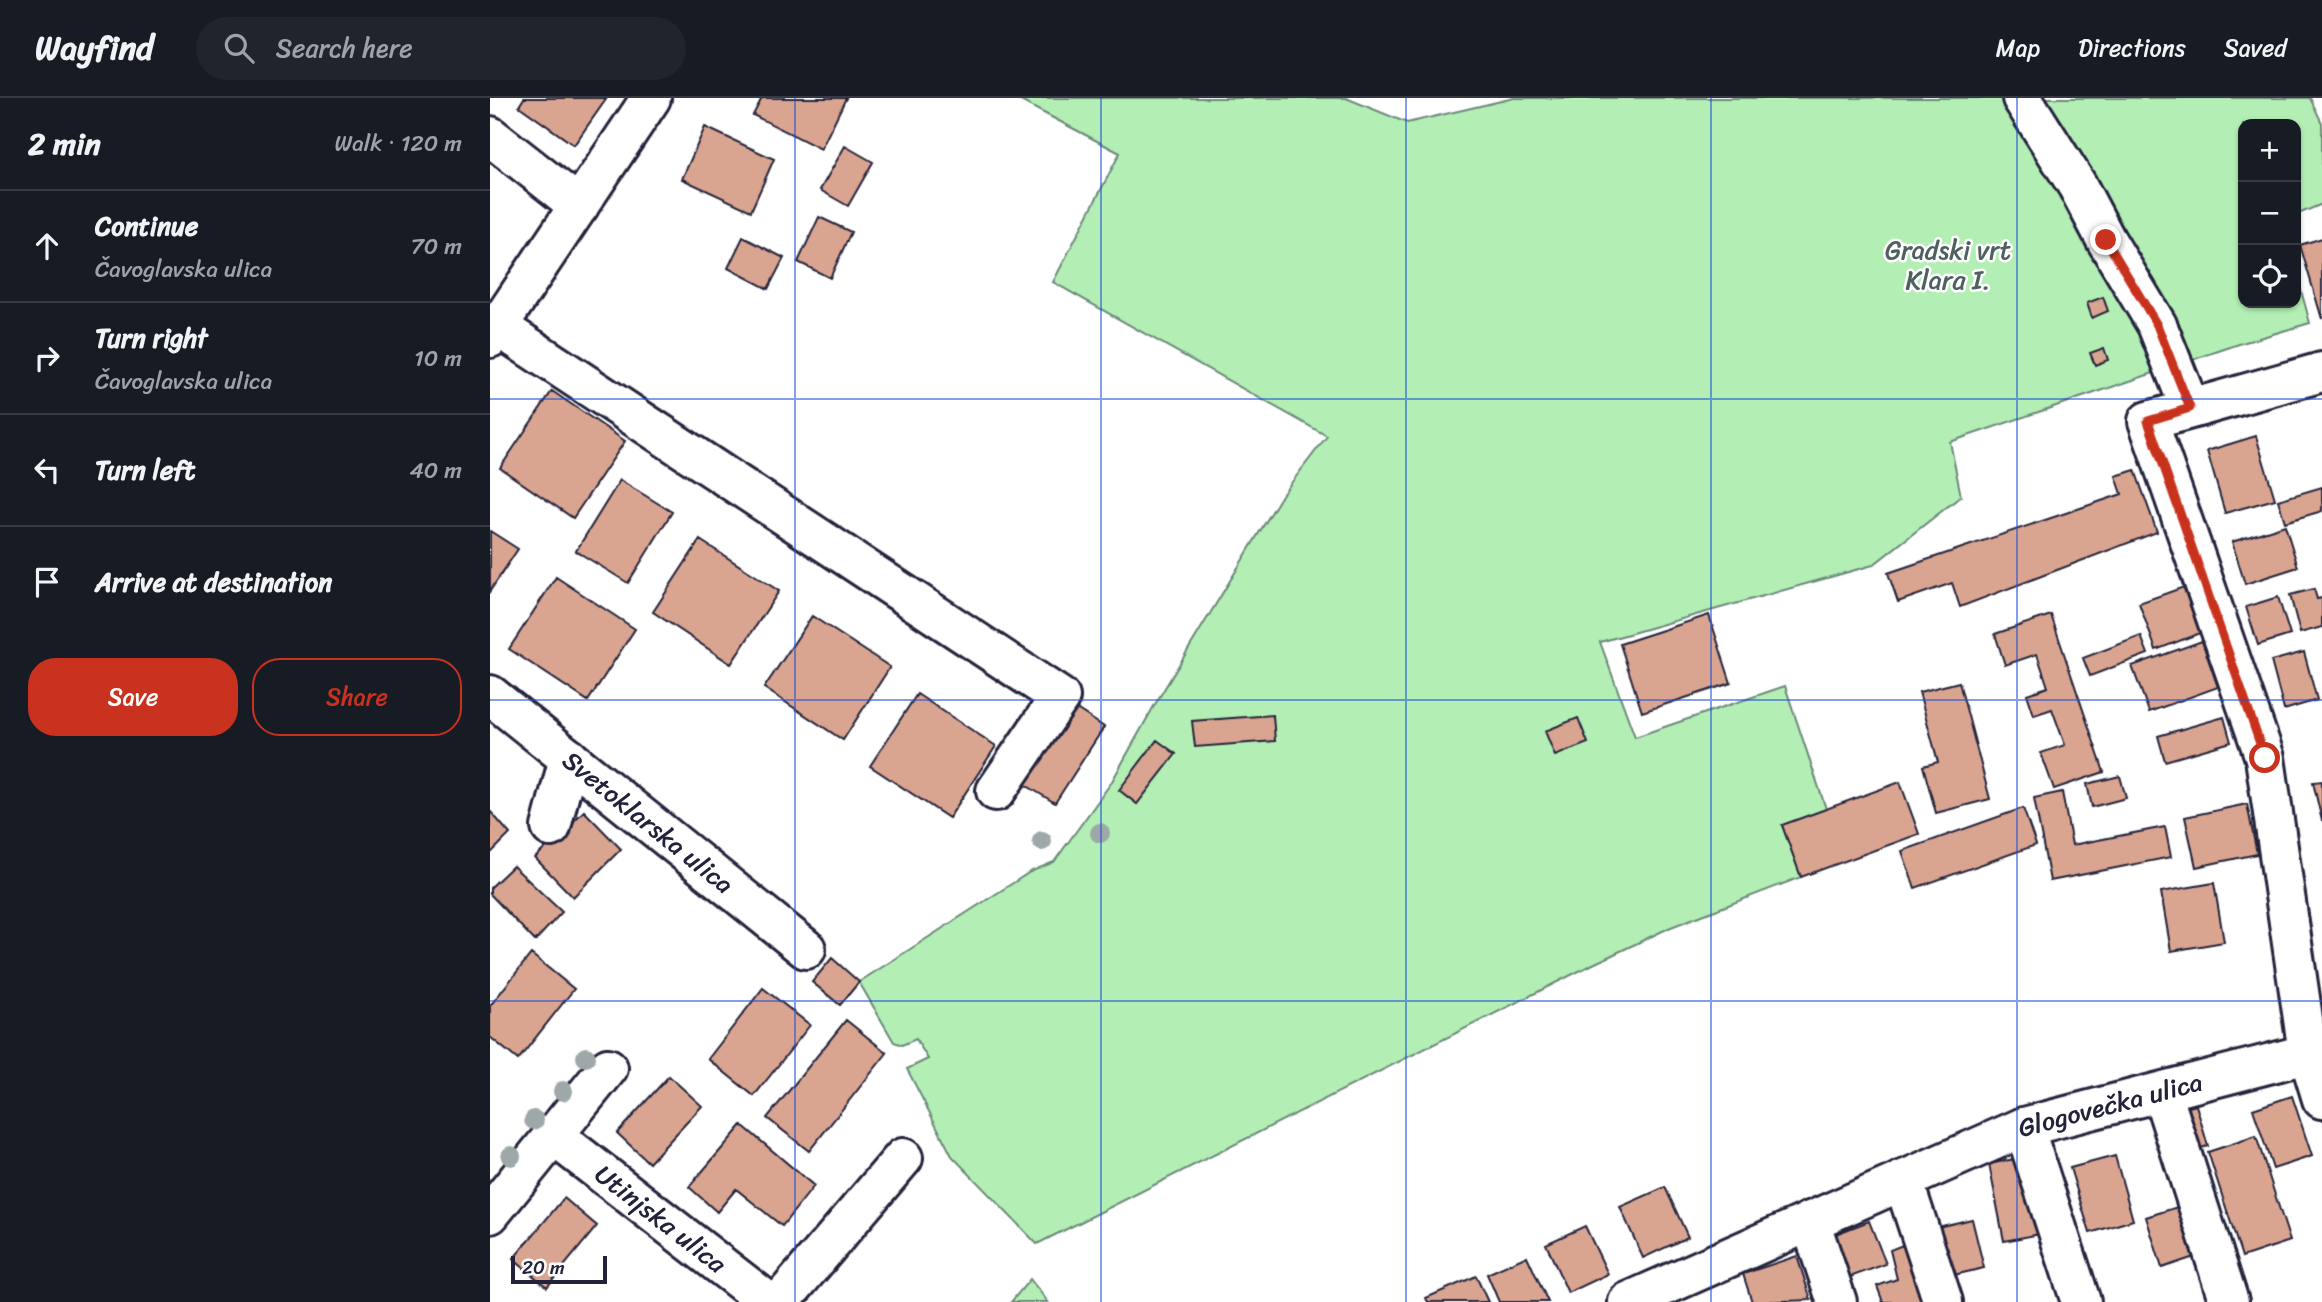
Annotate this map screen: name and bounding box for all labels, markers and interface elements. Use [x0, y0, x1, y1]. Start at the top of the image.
search box [196, 17, 686, 80]
text: Wayfind [35, 19, 154, 77]
text: Search here [276, 25, 413, 71]
text: Map [1996, 27, 2040, 69]
text: Directions [2078, 27, 2186, 69]
text: Saved [2224, 27, 2287, 69]
icon: search [220, 29, 258, 67]
text: 2 min [28, 117, 101, 171]
map controls [2238, 119, 2301, 308]
button: + [2238, 119, 2301, 182]
text: Walk · 120 m [335, 123, 462, 164]
button: − [2238, 182, 2301, 245]
text: Continue [95, 203, 198, 249]
route end [2090, 224, 2121, 255]
text: 70 m [411, 226, 462, 267]
icon: ahead [28, 227, 66, 265]
park label: Gradski vrt Klara I. [1885, 227, 2011, 303]
button: locate [2238, 245, 2301, 308]
text: Čavoglavska ulica [95, 249, 272, 290]
text: Turn right [95, 315, 208, 361]
text: 10 m [414, 338, 462, 379]
icon: right [28, 339, 66, 377]
text: Čavoglavska ulica [95, 361, 272, 402]
text: Turn left [95, 447, 195, 493]
text: 40 m [409, 450, 462, 491]
icon: left [28, 451, 66, 489]
text: Arrive at destination [95, 559, 332, 605]
icon: arrive [28, 563, 66, 601]
button: Save [28, 658, 238, 736]
button: Share [252, 658, 462, 736]
street label: Svetoklarska ulica [552, 738, 745, 906]
route start [2249, 742, 2280, 773]
street label: Glogovečka ulica [2013, 1059, 2208, 1151]
street label: Utinjska ulica [584, 1152, 738, 1286]
text: 20 m [522, 1251, 565, 1284]
scale bar [511, 1253, 607, 1285]

